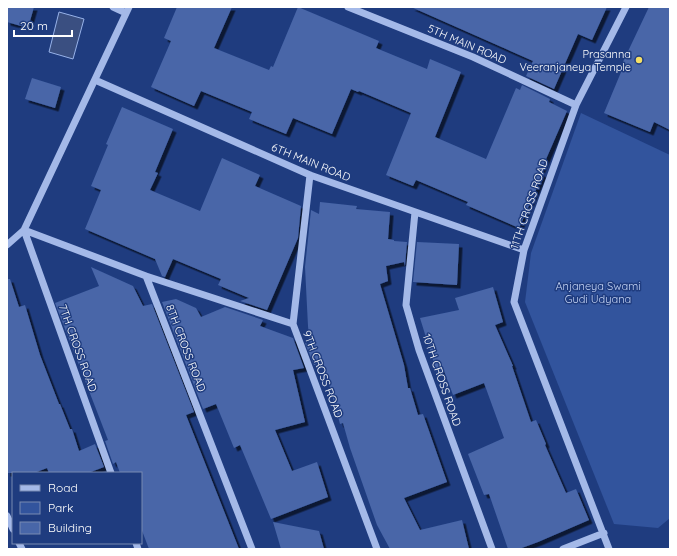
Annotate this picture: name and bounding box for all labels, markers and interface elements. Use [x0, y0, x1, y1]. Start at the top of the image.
scale bar [14, 12, 72, 38]
text: 20 m [20, 18, 48, 33]
street label: 5TH MAIN ROAD [426, 21, 509, 67]
place label: Prasanna Veeranjaneya Temple [519, 47, 631, 74]
marker: Prasanna Veeranjaneya Temple [634, 55, 644, 65]
street label: 6TH MAIN ROAD [269, 140, 353, 184]
street label: 11TH CROSS ROAD [507, 157, 551, 251]
park label: Anjaneya Swami Gudi Udyana [555, 279, 641, 306]
street label: 7TH CROSS ROAD [56, 302, 100, 394]
street label: 8TH CROSS ROAD [163, 302, 209, 394]
street label: 9TH CROSS ROAD [300, 328, 346, 420]
street label: 10TH CROSS ROAD [420, 332, 464, 428]
legend [12, 472, 142, 544]
text: Road [48, 480, 78, 495]
text: Park [48, 500, 73, 515]
text: Building [48, 520, 92, 535]

